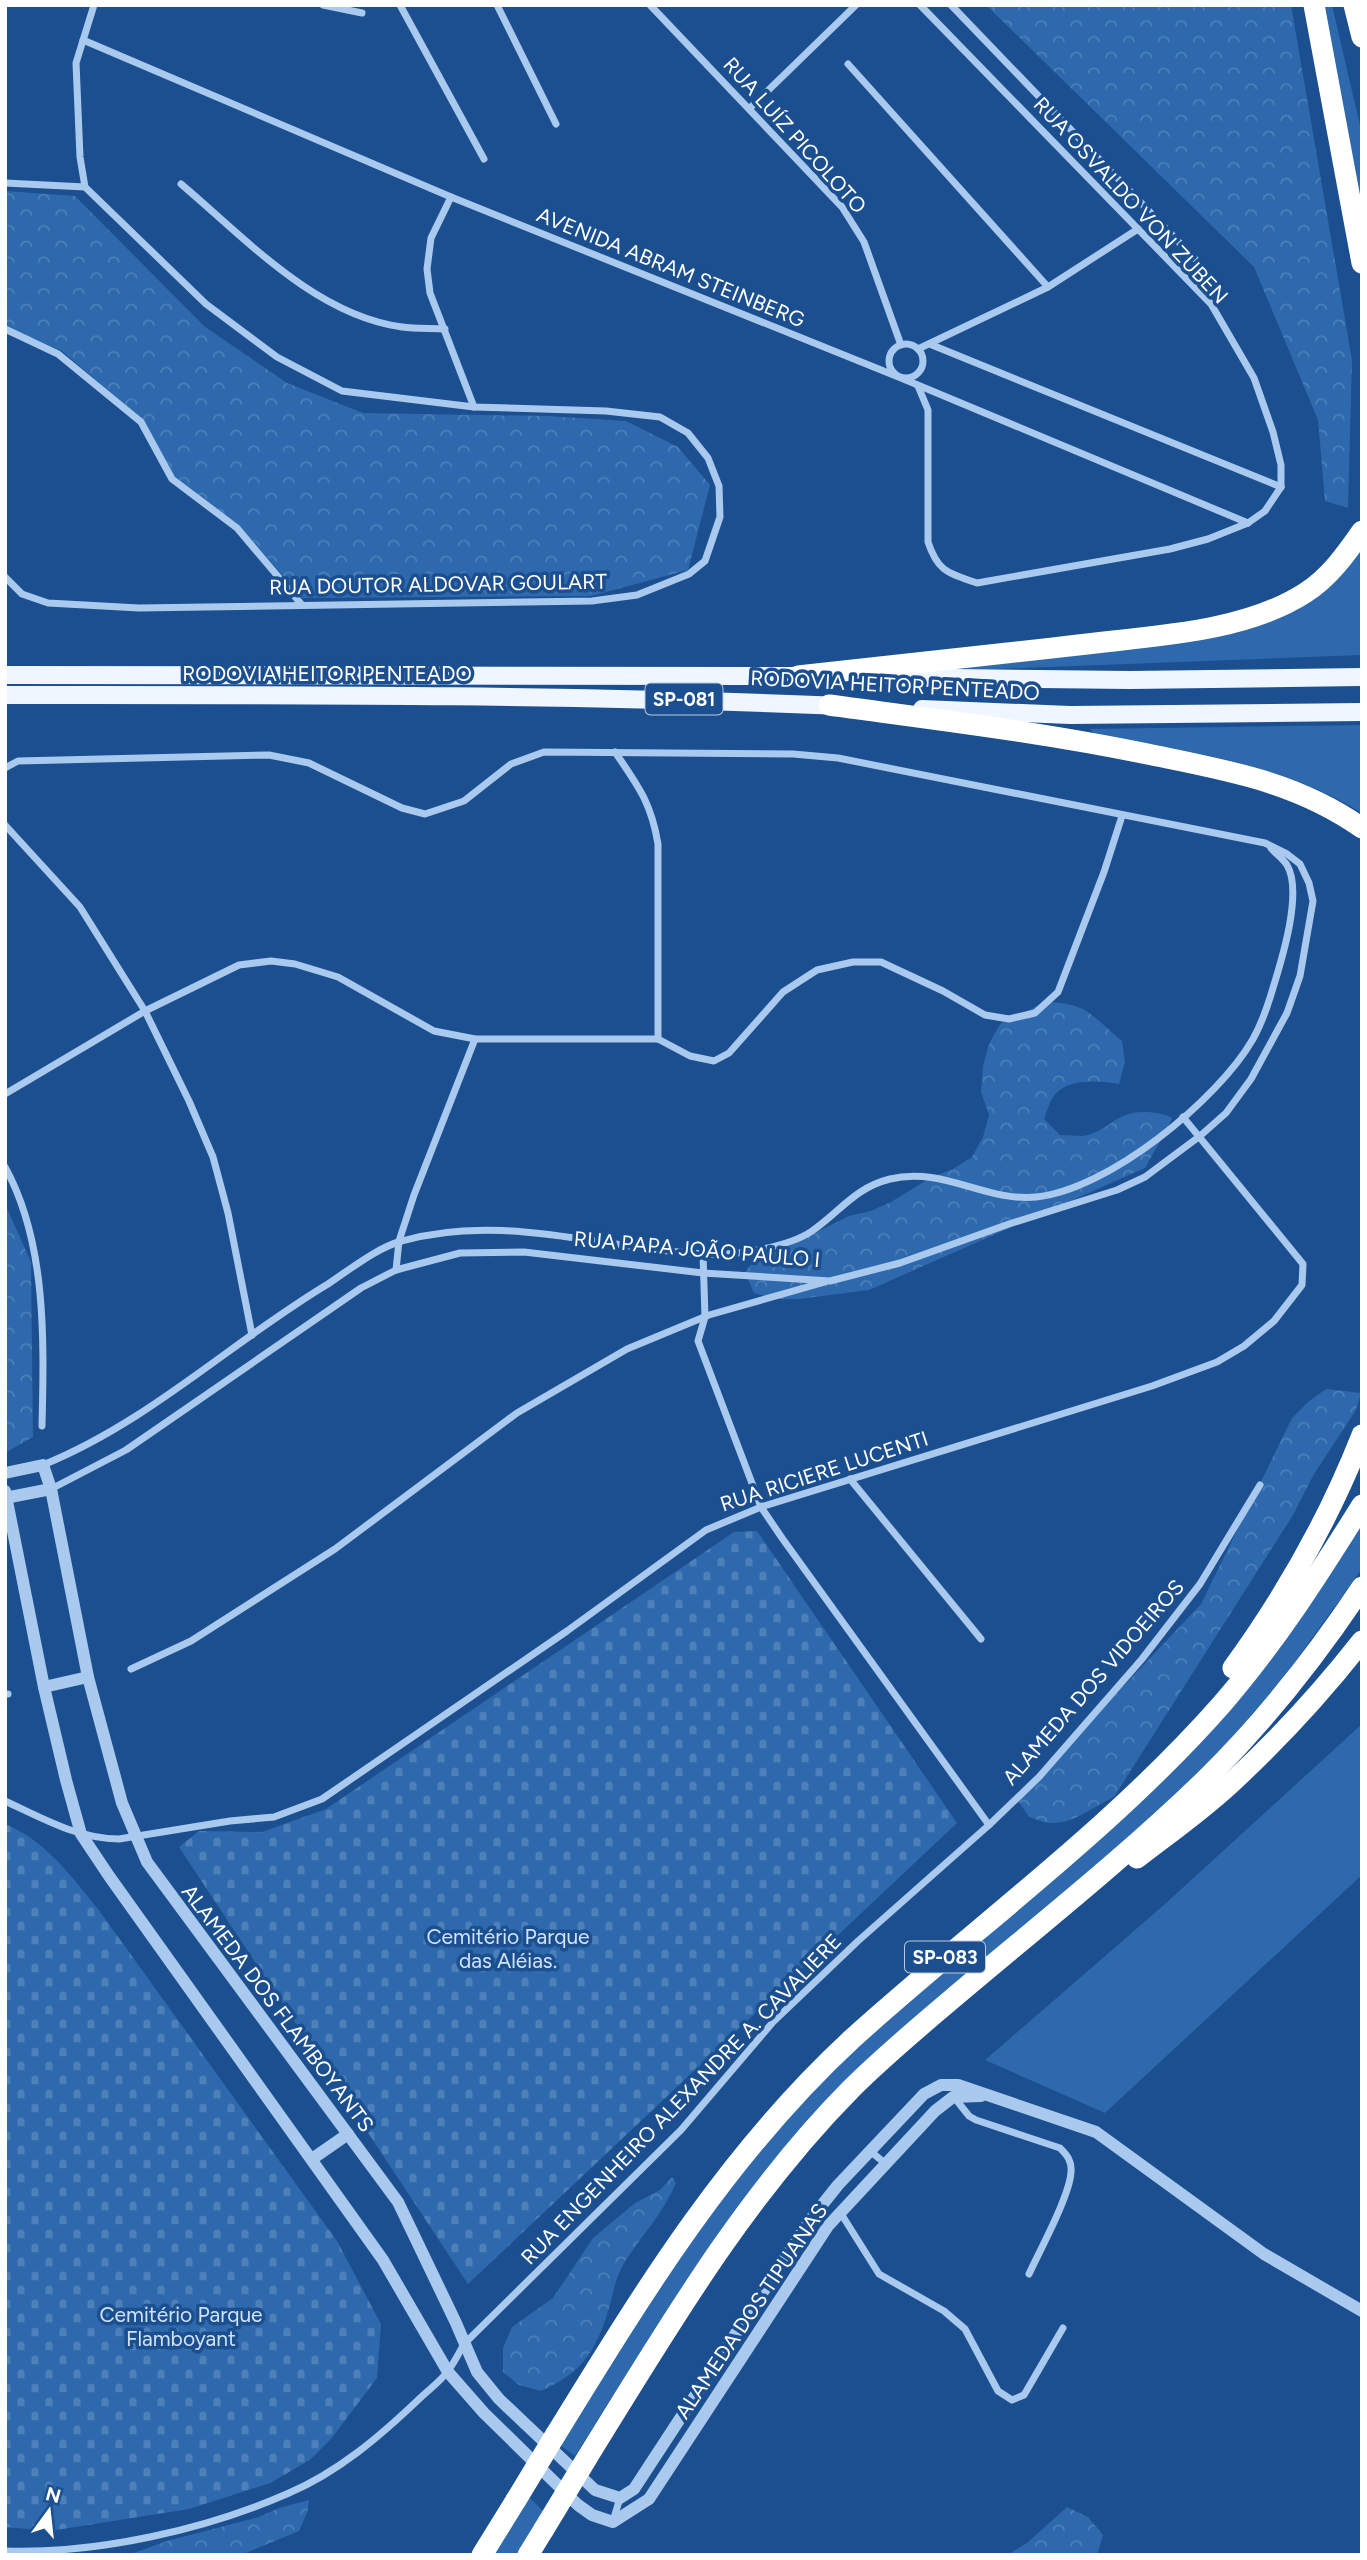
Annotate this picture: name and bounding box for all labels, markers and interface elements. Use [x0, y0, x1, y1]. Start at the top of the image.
street label: RUA LUÍZ PICOLOTO [718, 52, 872, 218]
street label: RUA OSVALDO VON ZUBEN [1029, 92, 1233, 308]
street label: AVENIDA ABRAM STEINBERG [533, 202, 809, 332]
street label: RUA DOUTOR ALDOVAR GOULART [269, 569, 607, 599]
street label: RODOVIA HEITOR PENTEADO [182, 661, 472, 686]
street label: RODOVIA HEITOR PENTEADO [750, 665, 1040, 705]
road number: SP-081 [646, 684, 722, 714]
street label: RUA PAPA JOÃO PAULO I [573, 1226, 821, 1272]
street label: RUA RICIERE LUCENTI [717, 1426, 931, 1516]
street label: ALAMEDA DOS VIDOEIROS [997, 1574, 1189, 1790]
street label: ALAMEDA DOS FLAMBOYANTS [177, 1879, 379, 2137]
park label: Cemitério Parque das Aléias. [426, 1924, 590, 1973]
street label: RUA ENGENHEIRO ALEXANDRE A. CAVALIERE [516, 1928, 846, 2270]
road number: SP-083 [905, 1941, 985, 1972]
street label: ALAMEDA DOS TIPUANAS [670, 2199, 832, 2423]
park label: Cemitério Parque Flamboyant [99, 2302, 263, 2351]
north arrow [14, 2476, 84, 2546]
text: N [43, 2482, 63, 2508]

